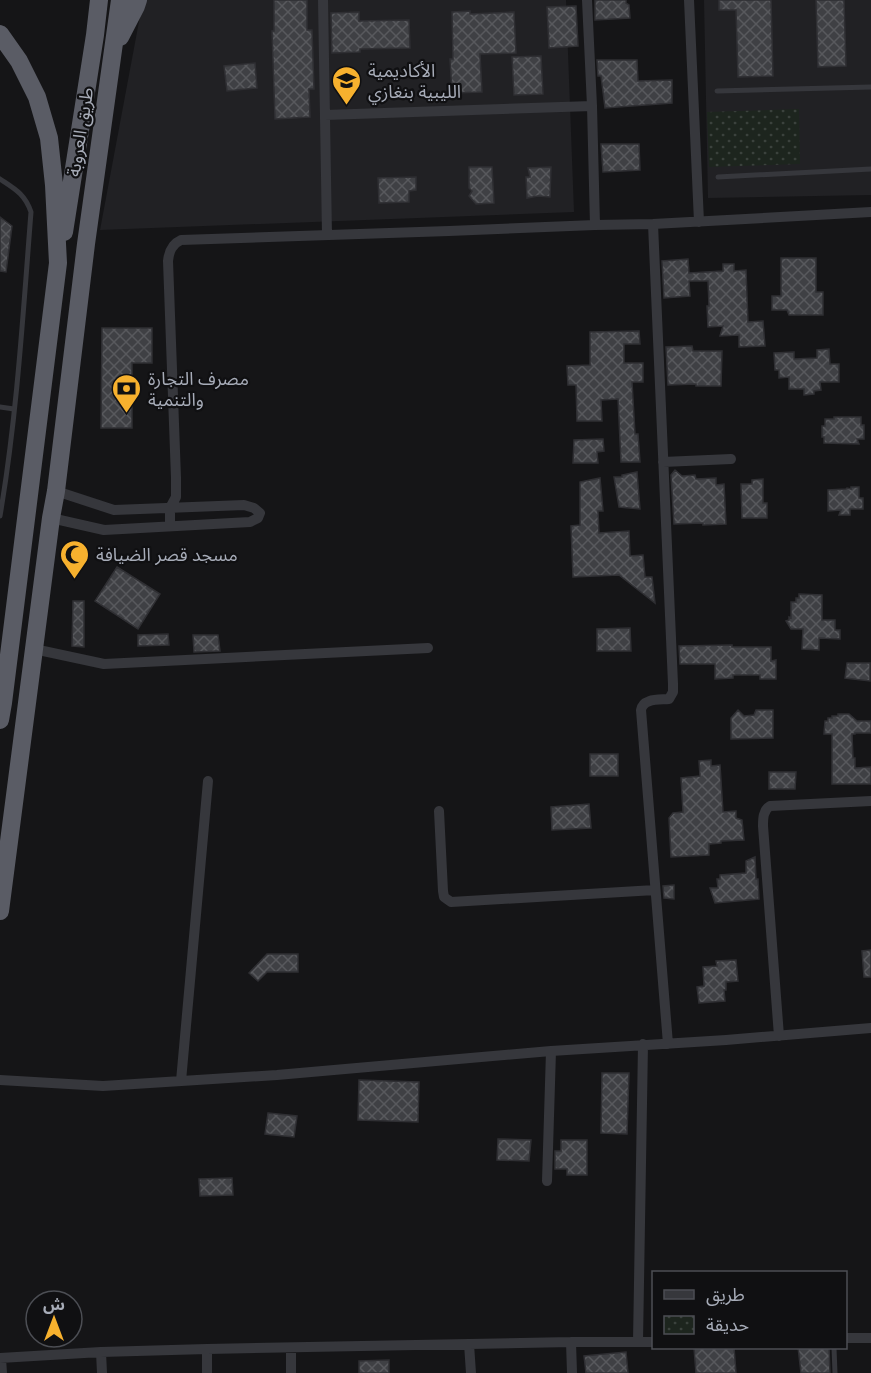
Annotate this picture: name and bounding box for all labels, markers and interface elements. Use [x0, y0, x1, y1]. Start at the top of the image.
place label: الأكاديمية الليبية بنغازي [368, 60, 461, 105]
school or university icon: الأكاديمية الليبية بنغازي [331, 64, 363, 106]
street label: طريق العروبة [63, 86, 98, 178]
place label: مصرف التجارة والتنمية [148, 368, 249, 410]
bank icon: مصرف التجارة والتنمية [111, 372, 143, 414]
mosque icon: مسجد قصر الضيافة [59, 538, 91, 580]
place label: مسجد قصر الضيافة [96, 544, 238, 566]
legend [652, 1271, 847, 1349]
text: طريق [706, 1284, 745, 1306]
north arrow [24, 1289, 84, 1349]
text: ش [43, 1295, 65, 1314]
text: حديقة [706, 1314, 749, 1335]

